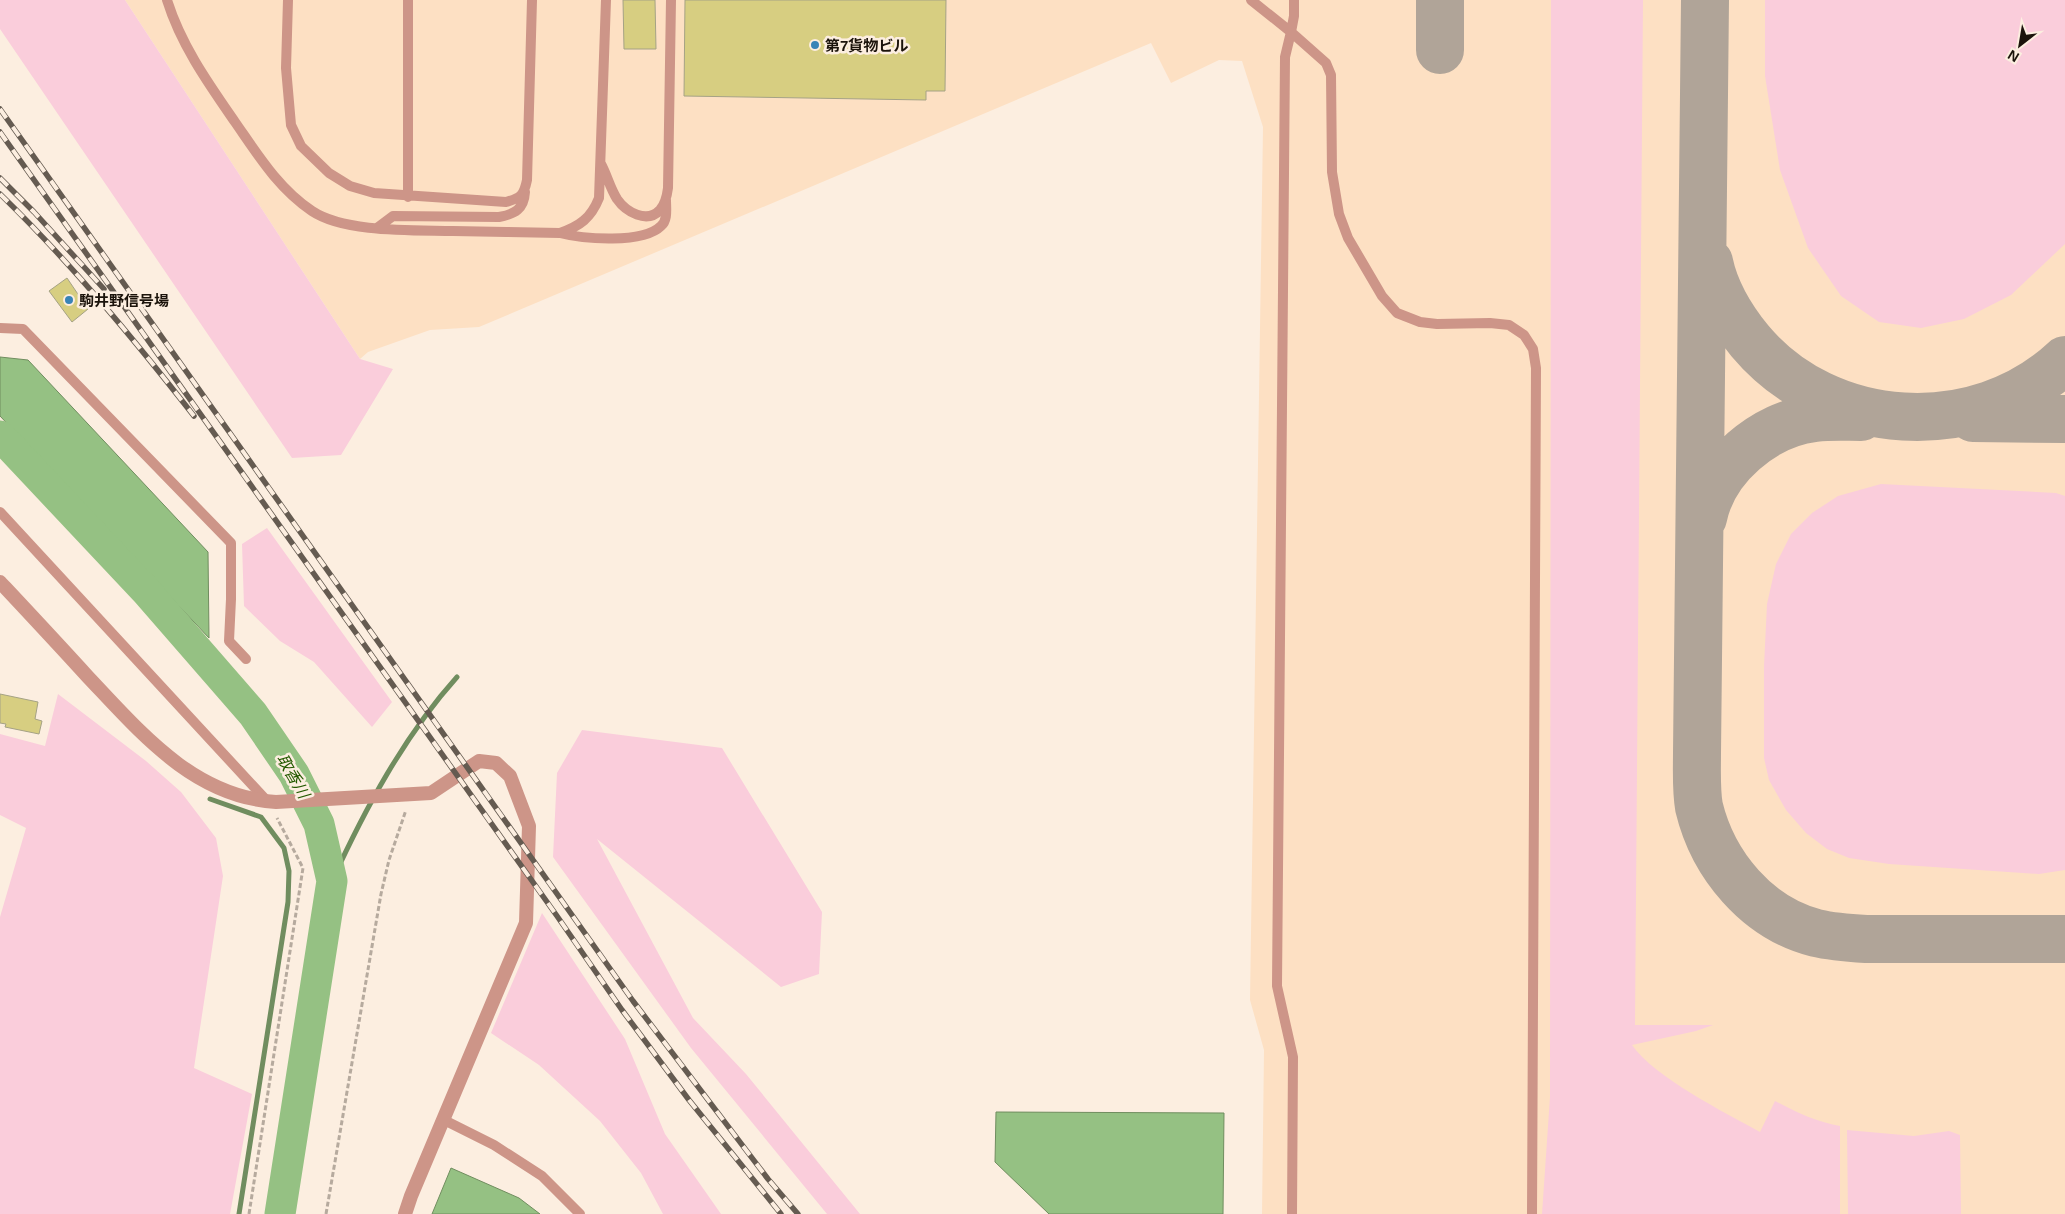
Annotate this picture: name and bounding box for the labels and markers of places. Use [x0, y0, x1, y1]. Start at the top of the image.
place label: 第7貨物ビル [825, 37, 908, 54]
marker: 第7貨物ビル [809, 39, 821, 51]
place label: 駒井野信号場 [79, 292, 169, 309]
marker: 駒井野信号場 [63, 294, 75, 306]

